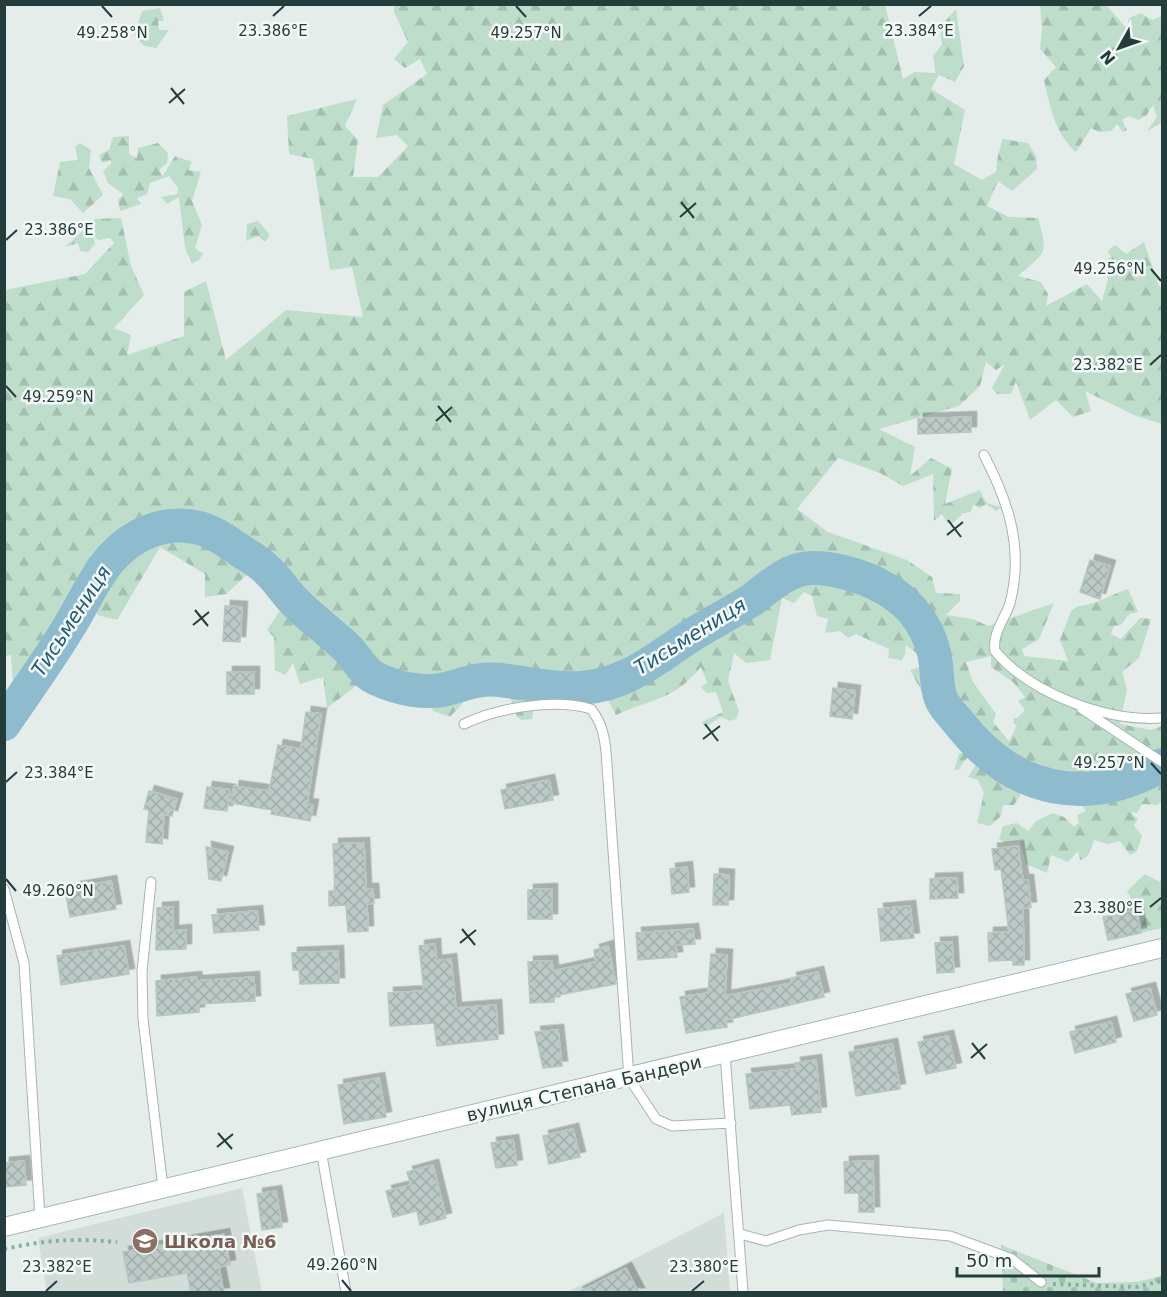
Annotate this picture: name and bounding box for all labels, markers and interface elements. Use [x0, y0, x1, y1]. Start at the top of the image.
north arrow [1089, 18, 1149, 78]
text: 23.386°E [238, 22, 308, 40]
text: 23.384°E [884, 22, 954, 40]
text: 49.258°N [76, 24, 148, 42]
text: 49.257°N [490, 24, 562, 42]
text: N [1096, 46, 1119, 69]
text: 23.386°E [24, 221, 94, 239]
text: 49.256°N [1073, 260, 1145, 278]
text: 23.382°E [1073, 356, 1143, 374]
text: 49.259°N [22, 388, 94, 406]
water label: Тисьмениця [26, 561, 116, 681]
water label: Тисьмениця [630, 592, 750, 680]
text: 49.257°N [1073, 754, 1145, 772]
text: 23.384°E [24, 764, 94, 782]
text: 49.260°N [22, 882, 94, 900]
text: 23.380°E [1073, 899, 1143, 917]
street label: вулиця Степана Бандери [464, 1051, 704, 1125]
school or university icon: Школа №6 [130, 1226, 160, 1256]
place label: Школа №6 [164, 1231, 277, 1252]
scale bar [957, 1240, 1100, 1278]
text: 50 m [966, 1250, 1012, 1271]
text: 49.260°N [306, 1256, 378, 1274]
text: 23.382°E [22, 1258, 92, 1276]
text: 23.380°E [669, 1258, 739, 1276]

